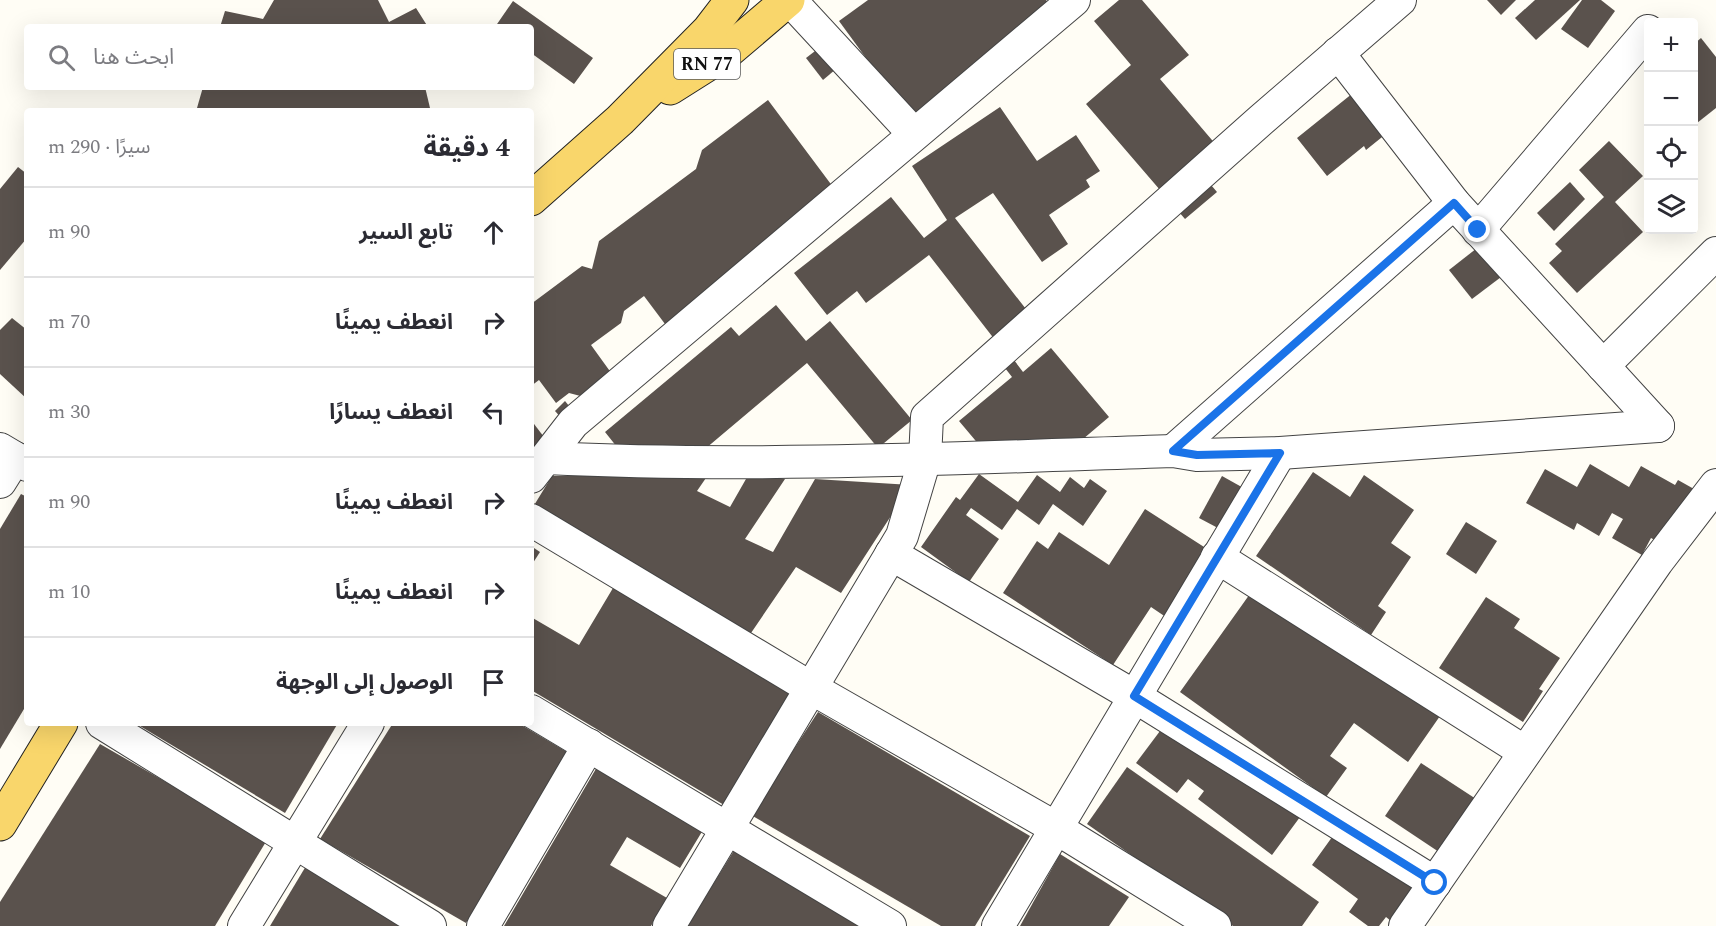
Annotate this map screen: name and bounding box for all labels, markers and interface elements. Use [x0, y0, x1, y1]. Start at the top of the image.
map controls [1644, 18, 1698, 234]
button: + [1644, 18, 1698, 72]
search box [24, 24, 534, 90]
icon: search [45, 41, 78, 74]
text: ابحث هنا [93, 41, 174, 74]
road number: RN 77 [674, 49, 740, 79]
button: − [1644, 72, 1698, 126]
button: locate [1644, 126, 1698, 180]
text: 4 دقيقة [423, 128, 510, 168]
text: سيرًا · 290 m [48, 132, 151, 162]
button: layers [1644, 180, 1698, 234]
text: تابع السير [359, 216, 453, 249]
icon: ahead [477, 216, 510, 249]
route end [1464, 216, 1490, 242]
text: 90 m [48, 217, 90, 247]
text: انعطف يمينًا [335, 306, 453, 339]
icon: right [477, 306, 510, 339]
text: 70 m [48, 307, 90, 337]
text: انعطف يسارًا [329, 396, 453, 429]
icon: left [477, 396, 510, 429]
text: 30 m [48, 397, 90, 427]
text: انعطف يمينًا [335, 486, 453, 519]
icon: right [477, 486, 510, 519]
text: 90 m [48, 487, 90, 517]
text: انعطف يمينًا [335, 576, 453, 609]
icon: right [477, 576, 510, 609]
text: 10 m [48, 577, 90, 607]
text: الوصول إلى الوجهة [276, 666, 453, 699]
icon: arrive [477, 666, 510, 699]
route start [1421, 869, 1447, 895]

